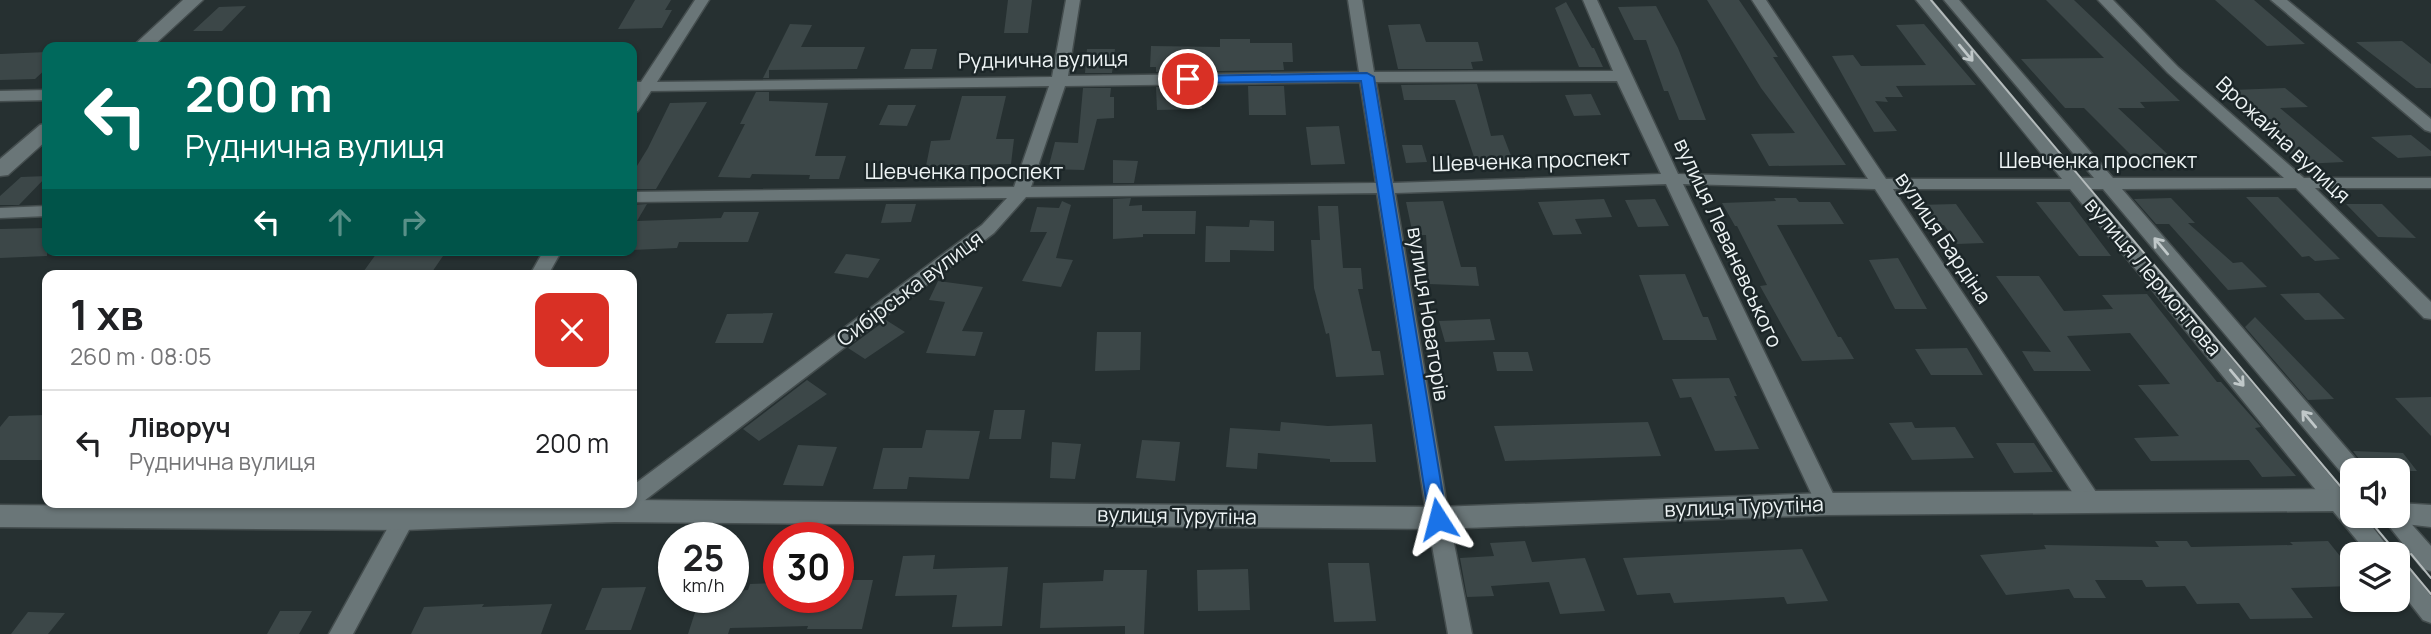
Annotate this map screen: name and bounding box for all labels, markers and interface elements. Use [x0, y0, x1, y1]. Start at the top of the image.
one-way arrow [1958, 43, 1974, 61]
street label: Руднична вулиця [958, 44, 1128, 74]
pin [1158, 49, 1218, 109]
text: 200 m [185, 60, 333, 127]
icon: arrive [1169, 60, 1207, 98]
icon: left [70, 70, 161, 161]
street label: Врожайна вулиця [2210, 70, 2357, 209]
text: Руднична вулиця [185, 124, 445, 168]
street label: вулиця Леваневського [1668, 133, 1790, 352]
street label: Шевченка проспект [1431, 143, 1631, 177]
street label: Шевченка проспект [1999, 146, 2198, 174]
street label: Шевченка проспект [865, 157, 1064, 185]
street label: вулиця Бардіна [1889, 166, 1998, 309]
street label: вулиця Лермонтова [2079, 191, 2229, 362]
icon: left [248, 203, 286, 241]
icon: ahead [321, 203, 359, 241]
icon: right [394, 203, 432, 241]
street label: Сибірська вулиця [831, 224, 988, 352]
street label: вулиця Новаторів [1401, 225, 1457, 403]
one-way arrow [2153, 237, 2169, 255]
text: 1 хв [70, 285, 144, 343]
button: close [535, 293, 609, 367]
text: 260 m · 08:05 [70, 340, 212, 372]
one-way arrow [2229, 369, 2245, 387]
text: Ліворуч [129, 409, 231, 445]
one-way arrow [2301, 410, 2317, 428]
icon: left [70, 424, 108, 462]
text: 200 m [535, 425, 609, 461]
text: Руднична вулиця [129, 445, 316, 477]
map controls [2340, 458, 2410, 612]
button: sound [2340, 458, 2410, 528]
position arrow [1401, 482, 1475, 556]
street label: вулиця Турутіна [1664, 489, 1824, 523]
street label: вулиця Турутіна [1097, 500, 1257, 530]
speed limit sign: 30 [763, 522, 854, 613]
text: 25 [683, 534, 724, 582]
button: layers [2340, 542, 2410, 612]
text: km/h [683, 573, 724, 597]

